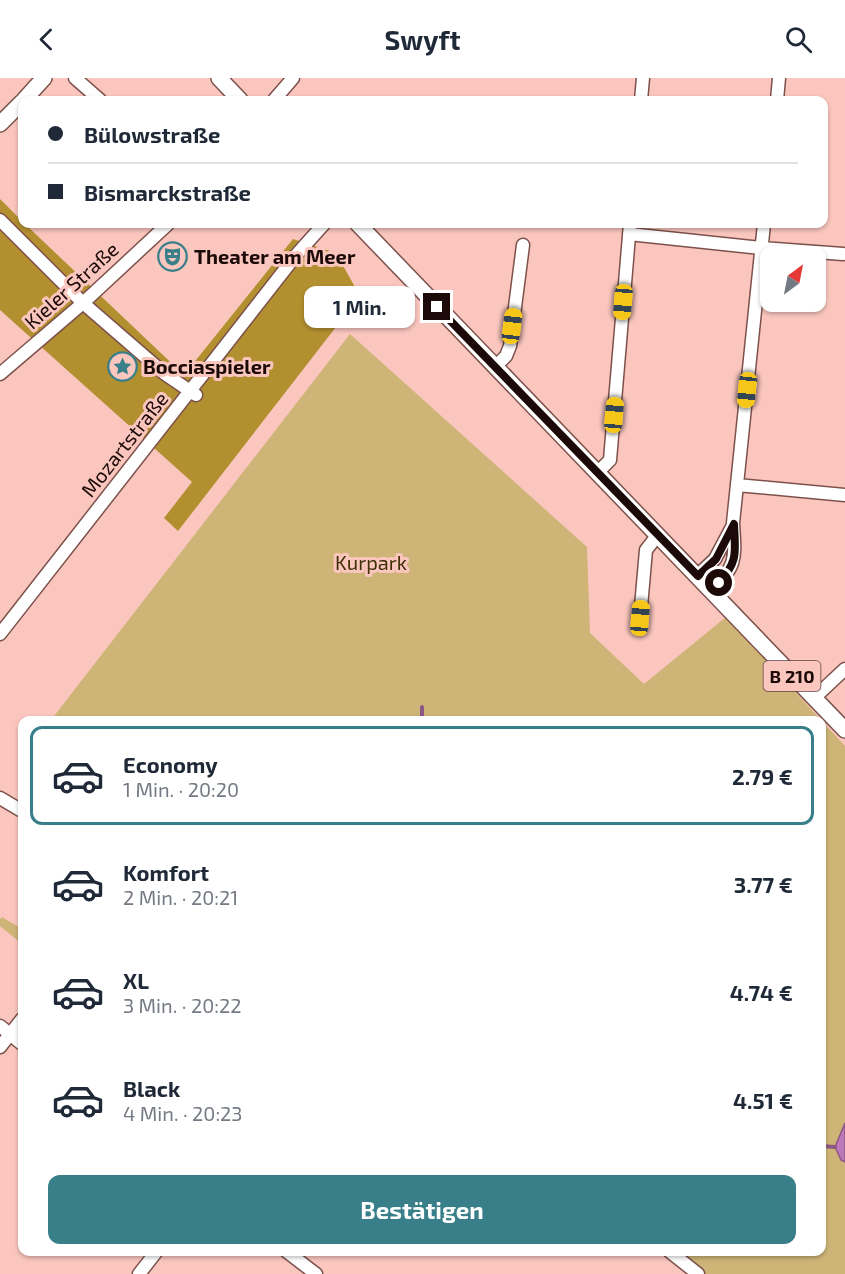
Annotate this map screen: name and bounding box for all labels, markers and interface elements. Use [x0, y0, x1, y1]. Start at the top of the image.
icon: back [30, 23, 63, 56]
text: Swyft [385, 23, 460, 55]
icon: search [782, 23, 815, 56]
text: Bülowstraße [84, 121, 220, 147]
text: Bismarckstraße [84, 179, 251, 205]
street label: Kieler Straße [19, 237, 123, 333]
theatre icon: Theater am Meer [157, 240, 189, 272]
place label: Theater am Meer [194, 244, 356, 268]
north arrow [760, 246, 826, 312]
map controls [760, 246, 826, 312]
car [612, 283, 634, 321]
callout: 1 Min. [305, 286, 416, 328]
route end [423, 293, 450, 320]
text: 1 Min. [333, 295, 386, 319]
car [501, 307, 523, 345]
place icon: Bocciaspieler [106, 350, 138, 382]
place label: Bocciaspieler [143, 354, 271, 378]
car [736, 371, 758, 409]
street label: Mozartstraße [76, 387, 172, 501]
car [603, 396, 625, 434]
park label: Kurpark [335, 550, 407, 574]
route start [705, 569, 732, 596]
car [629, 599, 651, 637]
road number: B 210 [764, 661, 820, 691]
icon: car [51, 749, 105, 803]
text: Economy [123, 751, 218, 777]
text: 2.79 € [732, 763, 793, 789]
text: 1 Min. · 20:20 [123, 777, 239, 801]
icon: car [51, 857, 105, 911]
text: Komfort [123, 859, 209, 885]
text: 3.77 € [734, 871, 793, 897]
text: 2 Min. · 20:21 [123, 885, 238, 909]
icon: car [51, 965, 105, 1019]
text: XL [123, 967, 149, 993]
text: 4.74 € [730, 979, 793, 1005]
text: 3 Min. · 20:22 [123, 993, 241, 1017]
icon: car [51, 1073, 105, 1127]
text: Black [123, 1075, 180, 1101]
text: 4.51 € [733, 1087, 793, 1113]
text: 4 Min. · 20:23 [123, 1101, 242, 1125]
button: Bestätigen [48, 1175, 796, 1244]

